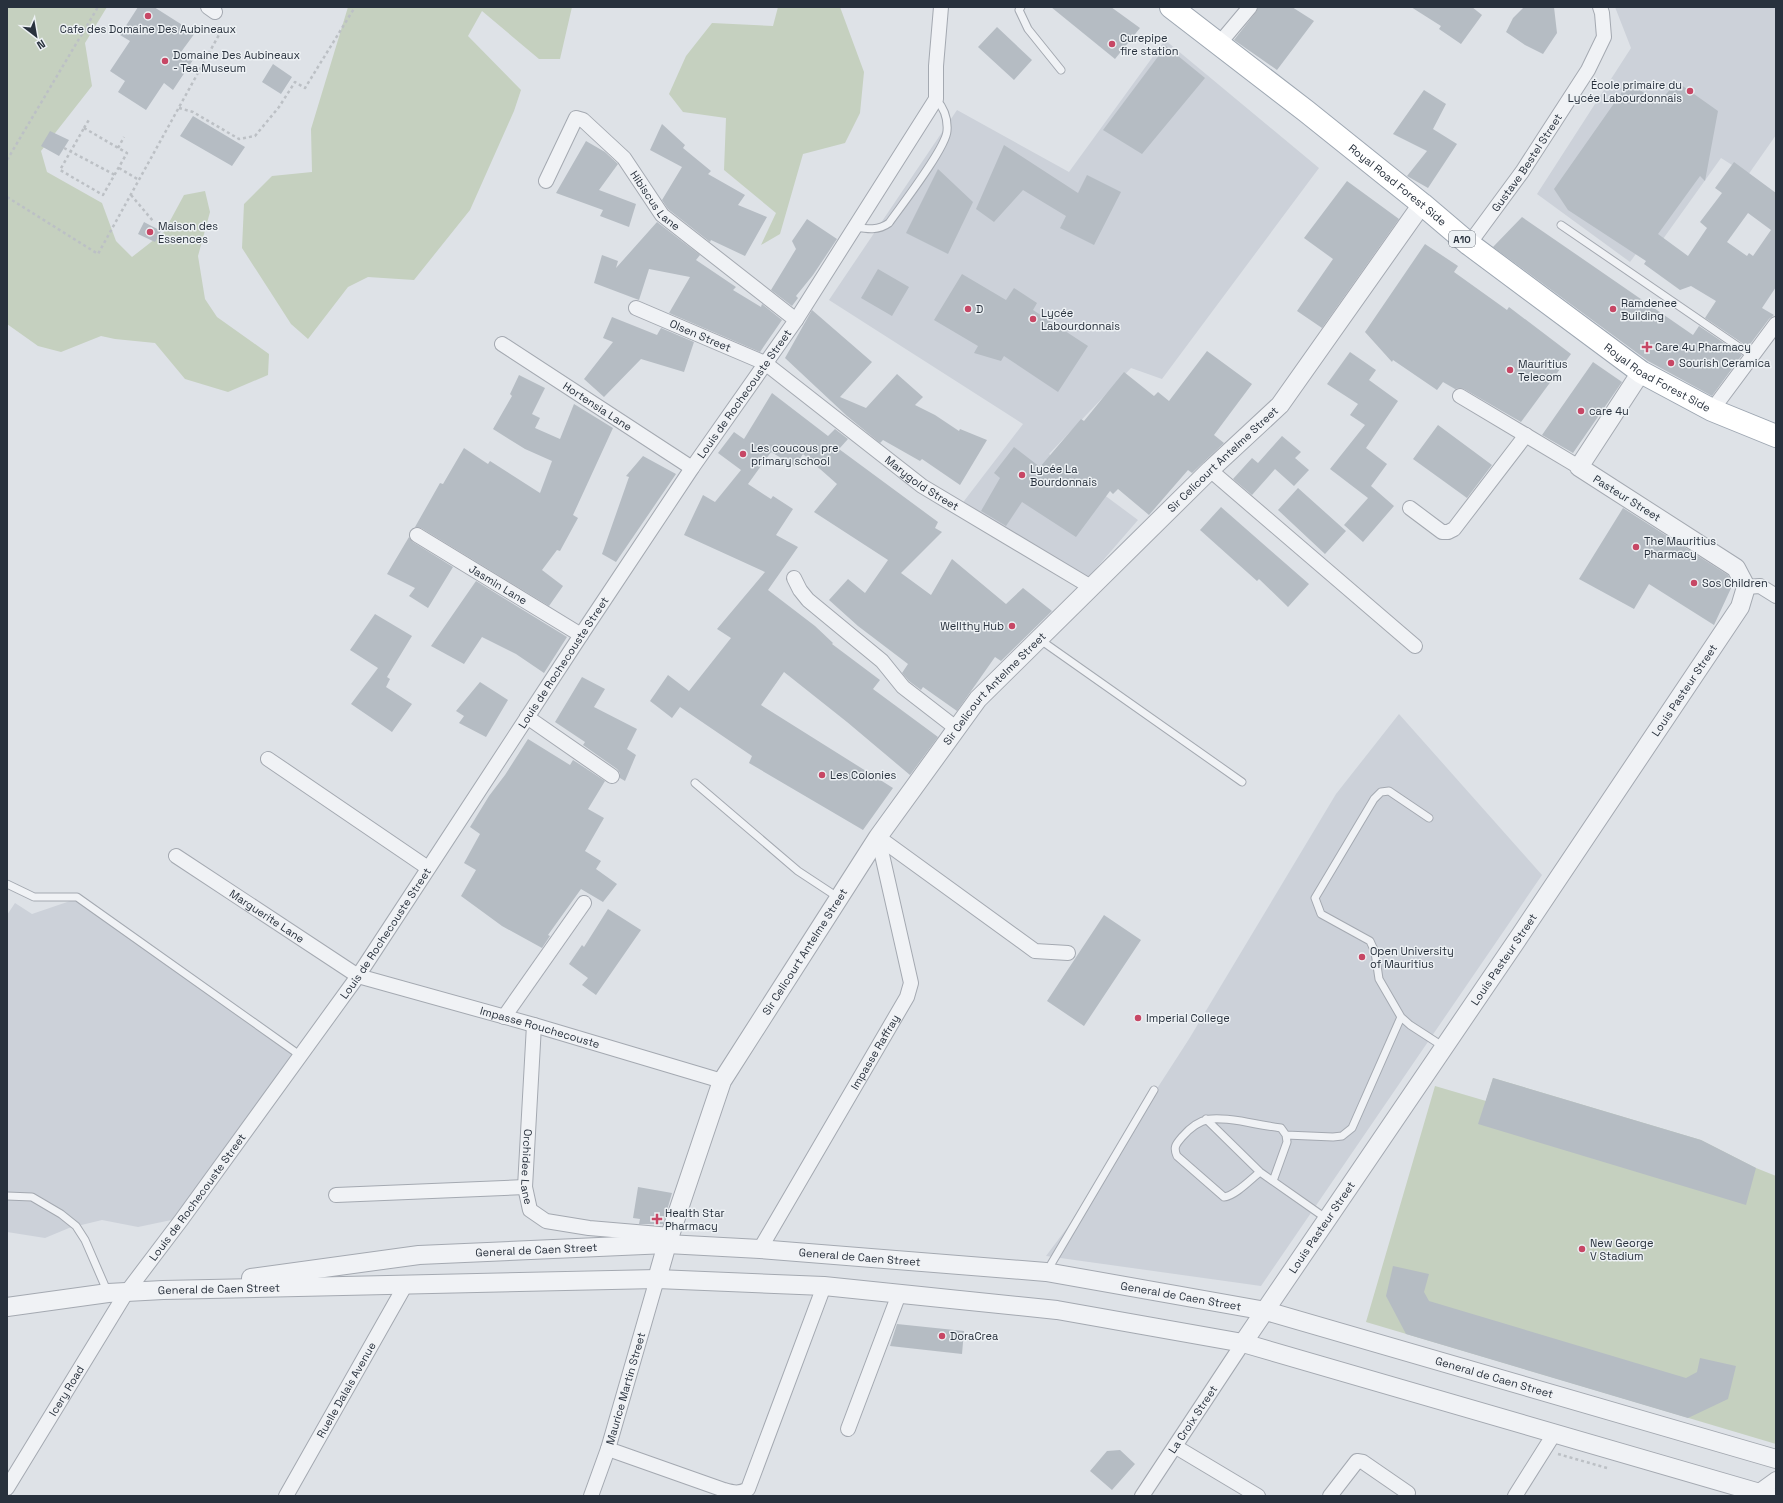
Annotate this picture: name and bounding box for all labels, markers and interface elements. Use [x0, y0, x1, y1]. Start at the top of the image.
marker: Cafe des Domaine Des Aubineaux [143, 11, 153, 21]
north arrow [16, 16, 56, 56]
place label: Cafe des Domaine Des Aubineaux [60, 22, 237, 36]
place label: Curepipe fire station [1120, 31, 1179, 58]
text: N [34, 37, 48, 52]
marker: Curepipe fire station [1107, 39, 1117, 49]
place label: Domaine Des Aubineaux - Tea Museum [173, 48, 301, 75]
marker: Domaine Des Aubineaux - Tea Museum [160, 56, 170, 66]
place label: École primaire du Lycée Labourdonnais [1568, 78, 1682, 105]
marker: École primaire du Lycée Labourdonnais [1685, 86, 1695, 96]
street label: Gustave Bestel Street [1488, 111, 1565, 214]
street label: Royal Road Forest Side [1346, 141, 1449, 229]
street label: Hibiscus Lane [627, 168, 683, 234]
place label: Maison des Essences [158, 219, 218, 246]
marker: Maison des Essences [145, 227, 155, 237]
road number: A10 [1449, 231, 1475, 247]
place label: Ramdenee Building [1621, 296, 1677, 323]
place label: D [976, 302, 983, 316]
marker: D [963, 304, 973, 314]
marker: Ramdenee Building [1608, 304, 1618, 314]
place label: Lycée Labourdonnais [1041, 306, 1120, 333]
marker: Lycée Labourdonnais [1028, 314, 1038, 324]
street label: Olsen Street [667, 316, 733, 355]
street label: Louis de Rochecouste Street [694, 326, 794, 461]
street label: Royal Road Forest Side [1601, 340, 1713, 415]
place label: Care 4u Pharmacy [1655, 340, 1751, 354]
marker: Care 4u Pharmacy [1642, 342, 1652, 352]
place label: Sourish Ceramica [1679, 356, 1771, 370]
place label: Mauritius Telecom [1518, 357, 1568, 384]
marker: Sourish Ceramica [1666, 358, 1676, 368]
marker: Mauritius Telecom [1505, 365, 1515, 375]
street label: Hortensia Lane [560, 379, 635, 434]
street label: Sir Celicourt Antelme Street [1164, 403, 1281, 515]
place label: care 4u [1589, 404, 1629, 418]
marker: care 4u [1576, 406, 1586, 416]
place label: Les coucous pre primary school [751, 441, 839, 468]
marker: Les coucous pre primary school [738, 449, 748, 459]
street label: Marygold Street [882, 453, 961, 513]
place label: Lycée La Bourdonnais [1030, 462, 1097, 489]
marker: Lycée La Bourdonnais [1017, 470, 1027, 480]
street label: Pasteur Street [1591, 472, 1663, 524]
place label: The Mauritius Pharmacy [1644, 534, 1716, 561]
marker: The Mauritius Pharmacy [1631, 542, 1641, 552]
street label: Jasmin Lane [466, 561, 530, 608]
place label: Sos Children [1702, 576, 1768, 590]
marker: Sos Children [1689, 578, 1699, 588]
street label: Louis de Rochecouste Street [515, 594, 611, 731]
place label: Wellthy Hub [940, 619, 1004, 633]
marker: Wellthy Hub [1007, 621, 1017, 631]
street label: Sir Celicourt Antelme Street [940, 629, 1049, 748]
street label: Louis Pasteur Street [1648, 641, 1720, 739]
place label: Les Colonies [830, 768, 896, 782]
marker: Les Colonies [817, 770, 827, 780]
street label: Louis de Rochecouste Street [337, 865, 434, 1002]
street label: Marguerite Lane [227, 886, 307, 946]
street label: Sir Celicourt Antelme Street [759, 886, 850, 1018]
street label: Louis Pasteur Street [1468, 911, 1540, 1008]
place label: Open University of Mauritius [1370, 944, 1454, 971]
marker: Open University of Mauritius [1357, 952, 1367, 962]
street label: Impasse Rouchecouste [478, 1003, 601, 1051]
place label: Imperial College [1146, 1011, 1230, 1025]
street label: Impasse Raffray [847, 1012, 902, 1092]
marker: Imperial College [1133, 1013, 1143, 1023]
street label: Orchidee Lane [518, 1128, 536, 1206]
street label: Louis de Rochecouste Street [146, 1131, 249, 1264]
street label: Louis Pasteur Street [1286, 1179, 1358, 1276]
place label: Health Star Pharmacy [665, 1206, 725, 1233]
marker: Health Star Pharmacy [652, 1214, 662, 1224]
place label: New George V Stadium [1590, 1236, 1653, 1263]
street label: General de Caen Street [475, 1240, 598, 1259]
marker: New George V Stadium [1577, 1244, 1587, 1254]
street label: General de Caen Street [798, 1245, 921, 1269]
street label: General de Caen Street [1120, 1278, 1242, 1314]
street label: General de Caen Street [157, 1280, 280, 1297]
place label: DoraCrea [950, 1329, 999, 1343]
street label: Maurice Martin Street [603, 1331, 648, 1446]
marker: DoraCrea [937, 1331, 947, 1341]
street label: Ruelle Dalais Avenue [313, 1340, 379, 1440]
street label: General de Caen Street [1434, 1353, 1555, 1401]
street label: Icery Road [46, 1363, 87, 1418]
street label: La Croix Street [1165, 1383, 1220, 1456]

